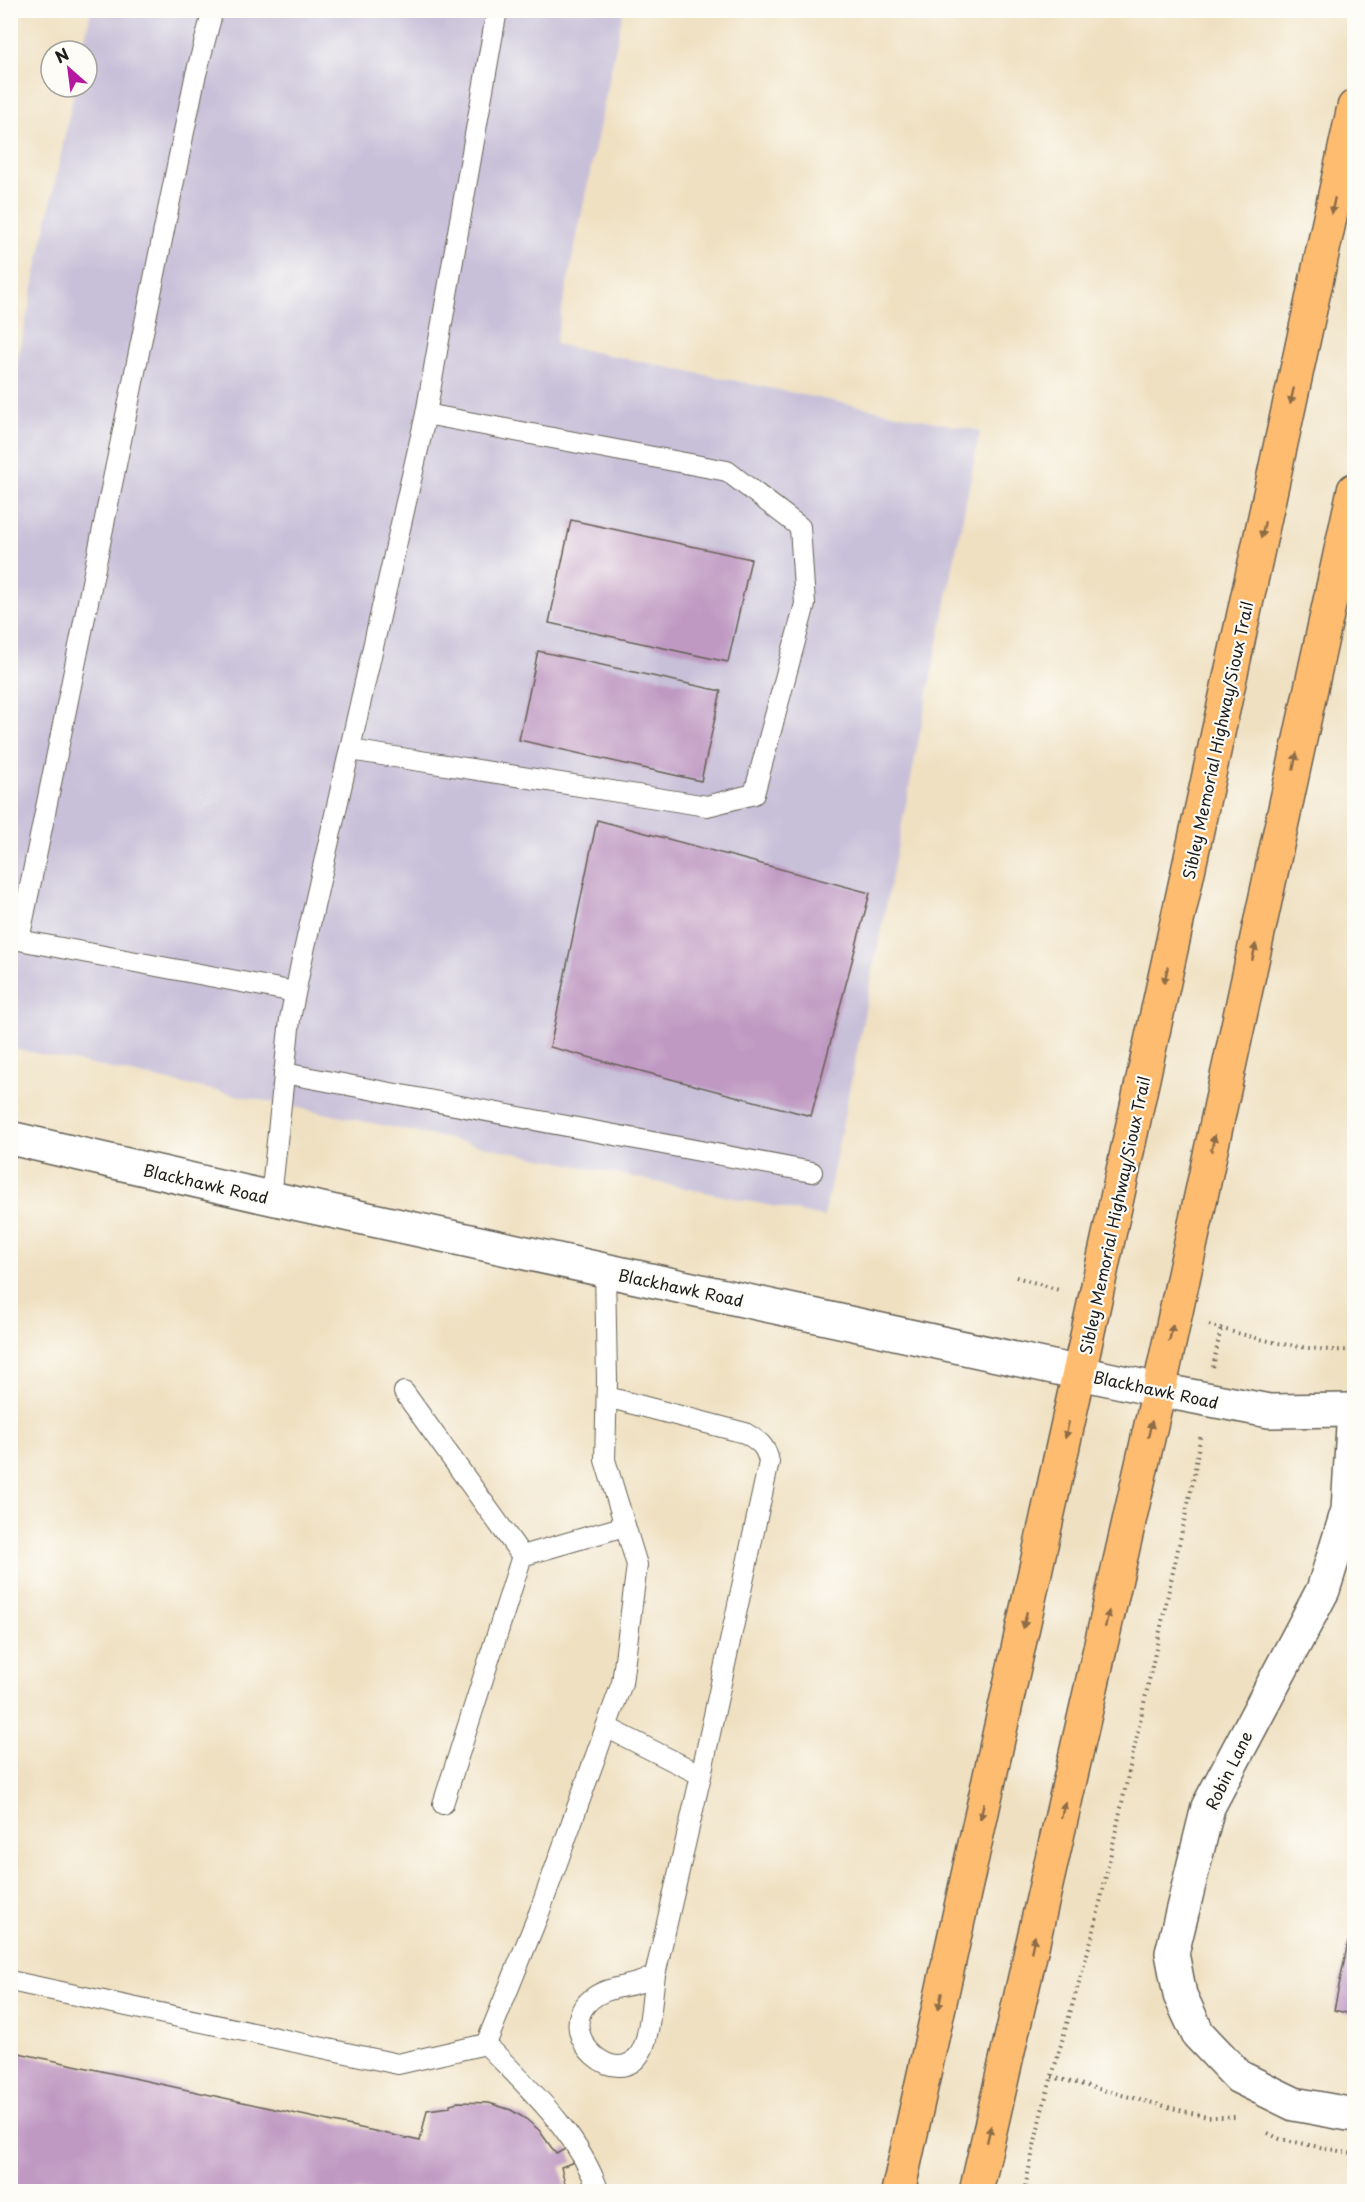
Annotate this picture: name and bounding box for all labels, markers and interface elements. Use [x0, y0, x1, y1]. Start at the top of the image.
north arrow [39, 39, 99, 99]
text: N [50, 41, 73, 68]
one-way arrow [1328, 196, 1337, 215]
one-way arrow [1287, 387, 1296, 406]
one-way arrow [1258, 521, 1267, 540]
street label: Sibley Memorial Highway/Sioux Trail [1176, 599, 1258, 881]
one-way arrow [1291, 752, 1301, 771]
one-way arrow [1250, 942, 1259, 961]
one-way arrow [1161, 966, 1170, 985]
street label: Sibley Memorial Highway/Sioux Trail [1073, 1074, 1155, 1356]
one-way arrow [1208, 1133, 1218, 1152]
street label: Blackhawk Road [141, 1157, 271, 1209]
street label: Blackhawk Road [616, 1262, 746, 1312]
one-way arrow [1167, 1324, 1177, 1342]
street label: Blackhawk Road [1091, 1364, 1221, 1414]
one-way arrow [1146, 1420, 1155, 1439]
one-way arrow [1062, 1421, 1071, 1440]
one-way arrow [1102, 1610, 1112, 1629]
one-way arrow [1019, 1611, 1029, 1629]
street label: Robin Lane [1199, 1726, 1257, 1814]
one-way arrow [1059, 1800, 1069, 1819]
one-way arrow [977, 1801, 987, 1820]
one-way arrow [1028, 1935, 1038, 1954]
one-way arrow [935, 1992, 945, 2010]
one-way arrow [985, 2125, 995, 2144]

